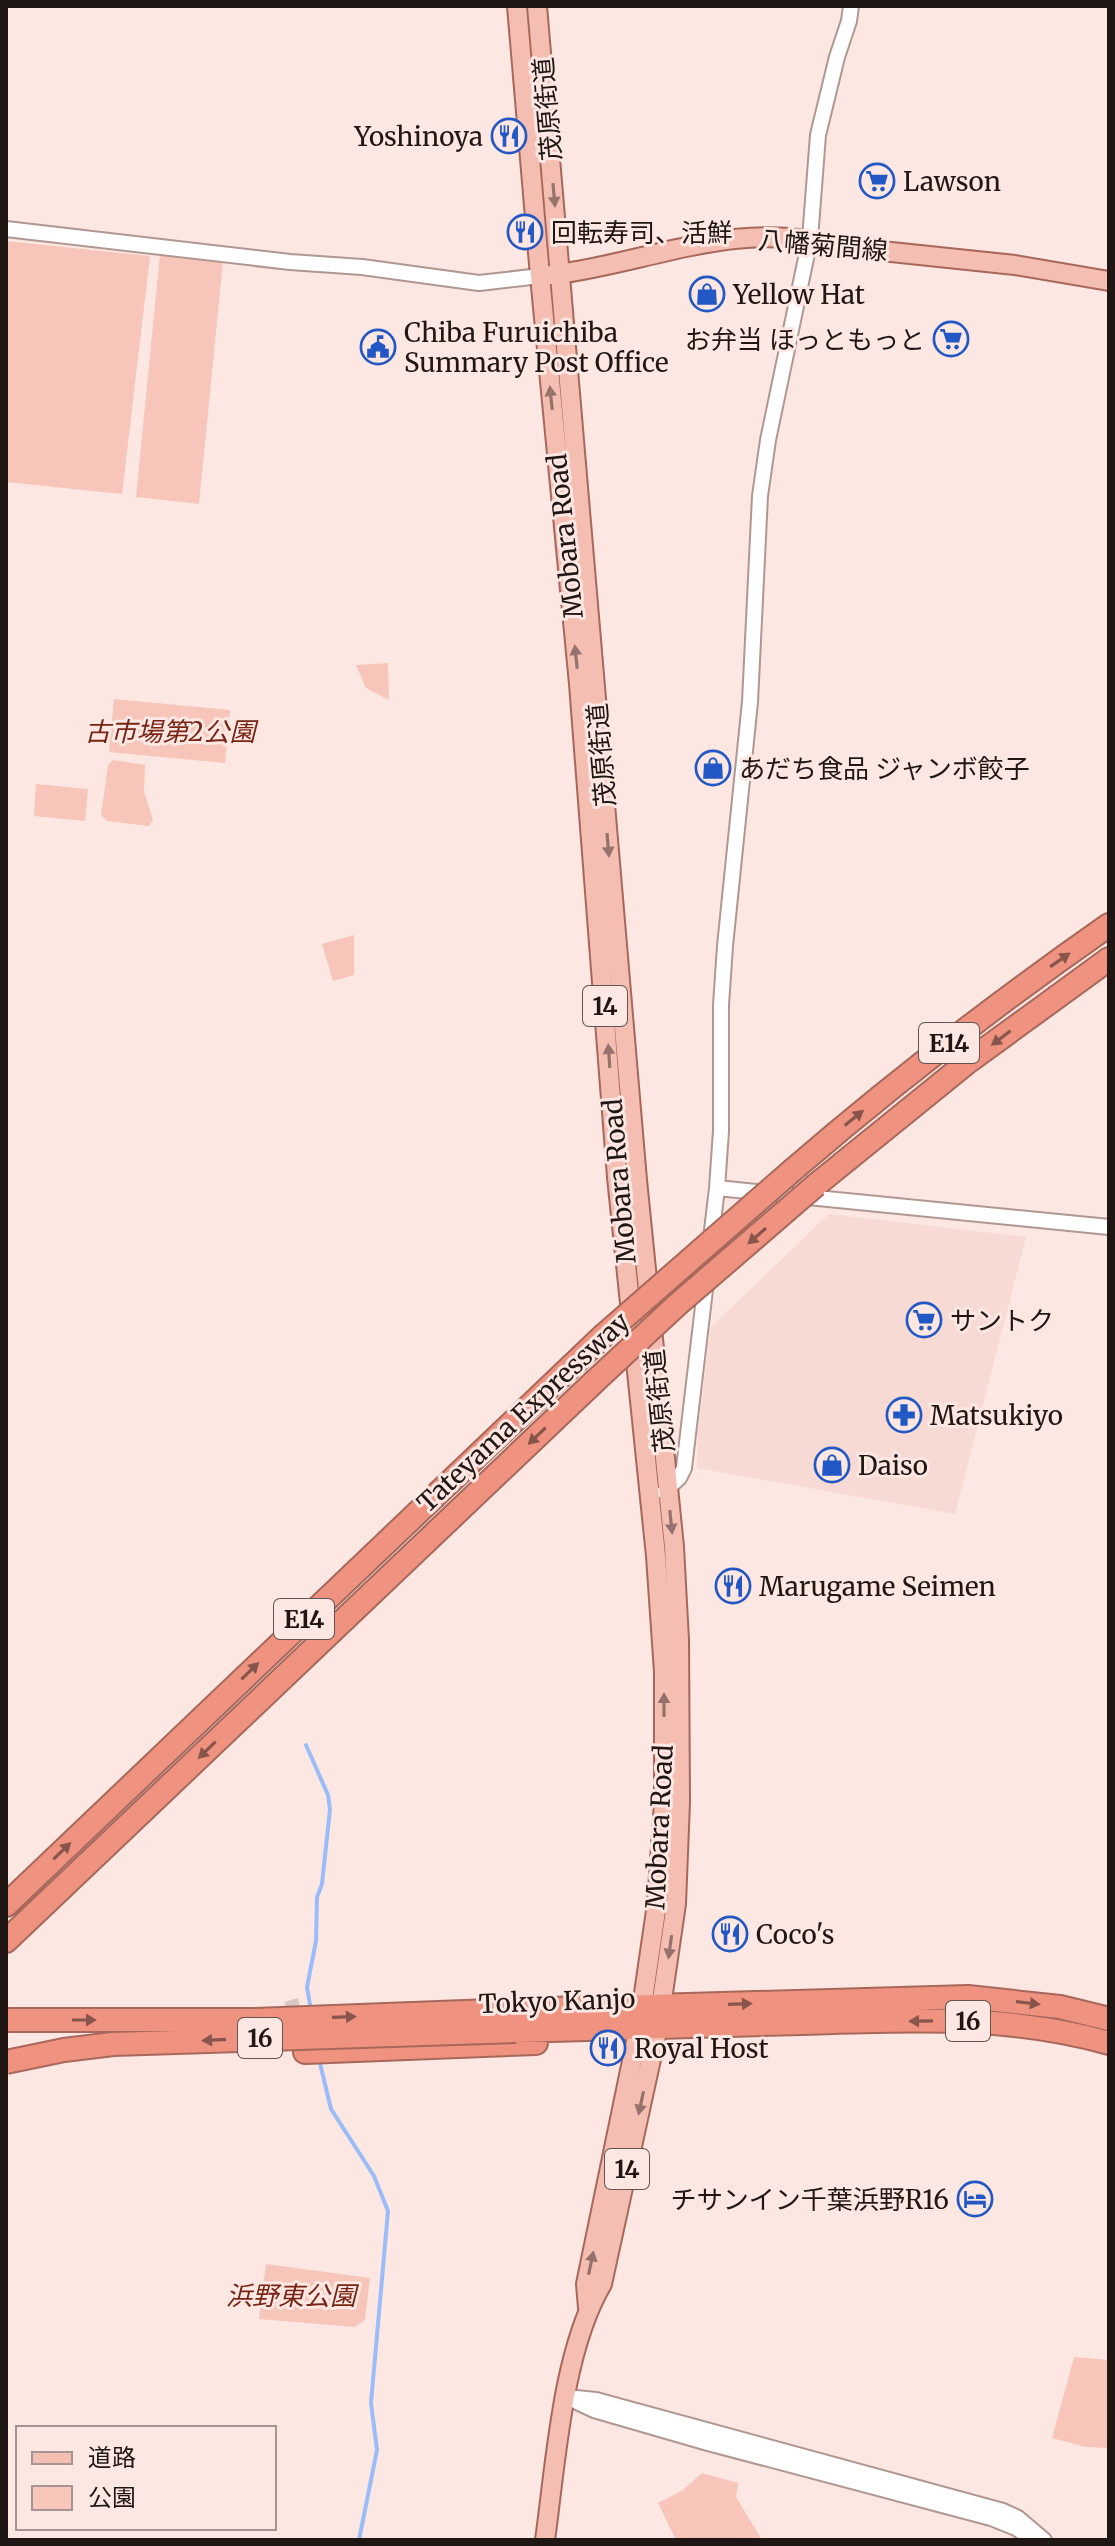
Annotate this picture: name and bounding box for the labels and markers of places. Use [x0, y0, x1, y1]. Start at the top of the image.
restaurant icon: Yoshinoya [490, 117, 528, 155]
place label: Yoshinoya [353, 120, 483, 153]
supermarket icon: Lawson [858, 162, 896, 200]
place label: Lawson [903, 165, 1001, 198]
restaurant icon: 回転寿司、活鮮 [506, 213, 544, 251]
place label: 回転寿司、活鮮 [551, 216, 733, 249]
shop icon: Yellow Hat [688, 275, 726, 313]
place label: Yellow Hat [732, 278, 865, 311]
place label: Chiba Furuichiba Summary Post Office [404, 316, 669, 379]
supermarket icon: お弁当 ほっともっと [932, 320, 970, 358]
place label: お弁当 ほっともっと [685, 323, 925, 356]
public building icon: Chiba Furuichiba Summary Post Office [359, 328, 397, 366]
shop icon: あだち食品 ジャンボ餃子 [694, 749, 732, 787]
place label: あだち食品 ジャンボ餃子 [739, 752, 1030, 785]
supermarket icon: サントク [905, 1301, 943, 1339]
place label: サントク [950, 1304, 1054, 1337]
pharmacy icon: Matsukiyo [885, 1396, 923, 1434]
place label: Matsukiyo [930, 1399, 1063, 1432]
shop icon: Daiso [813, 1446, 851, 1484]
place label: Daiso [858, 1449, 928, 1482]
restaurant icon: Marugame Seimen [714, 1567, 752, 1605]
place label: Marugame Seimen [759, 1570, 996, 1603]
restaurant icon: Coco's [711, 1915, 749, 1953]
place label: Coco's [756, 1918, 835, 1951]
restaurant icon: Royal Host [589, 2029, 627, 2067]
place label: Royal Host [634, 2032, 769, 2065]
hotel icon: チサンイン千葉浜野R16 [956, 2180, 994, 2218]
place label: チサンイン千葉浜野R16 [671, 2183, 949, 2216]

